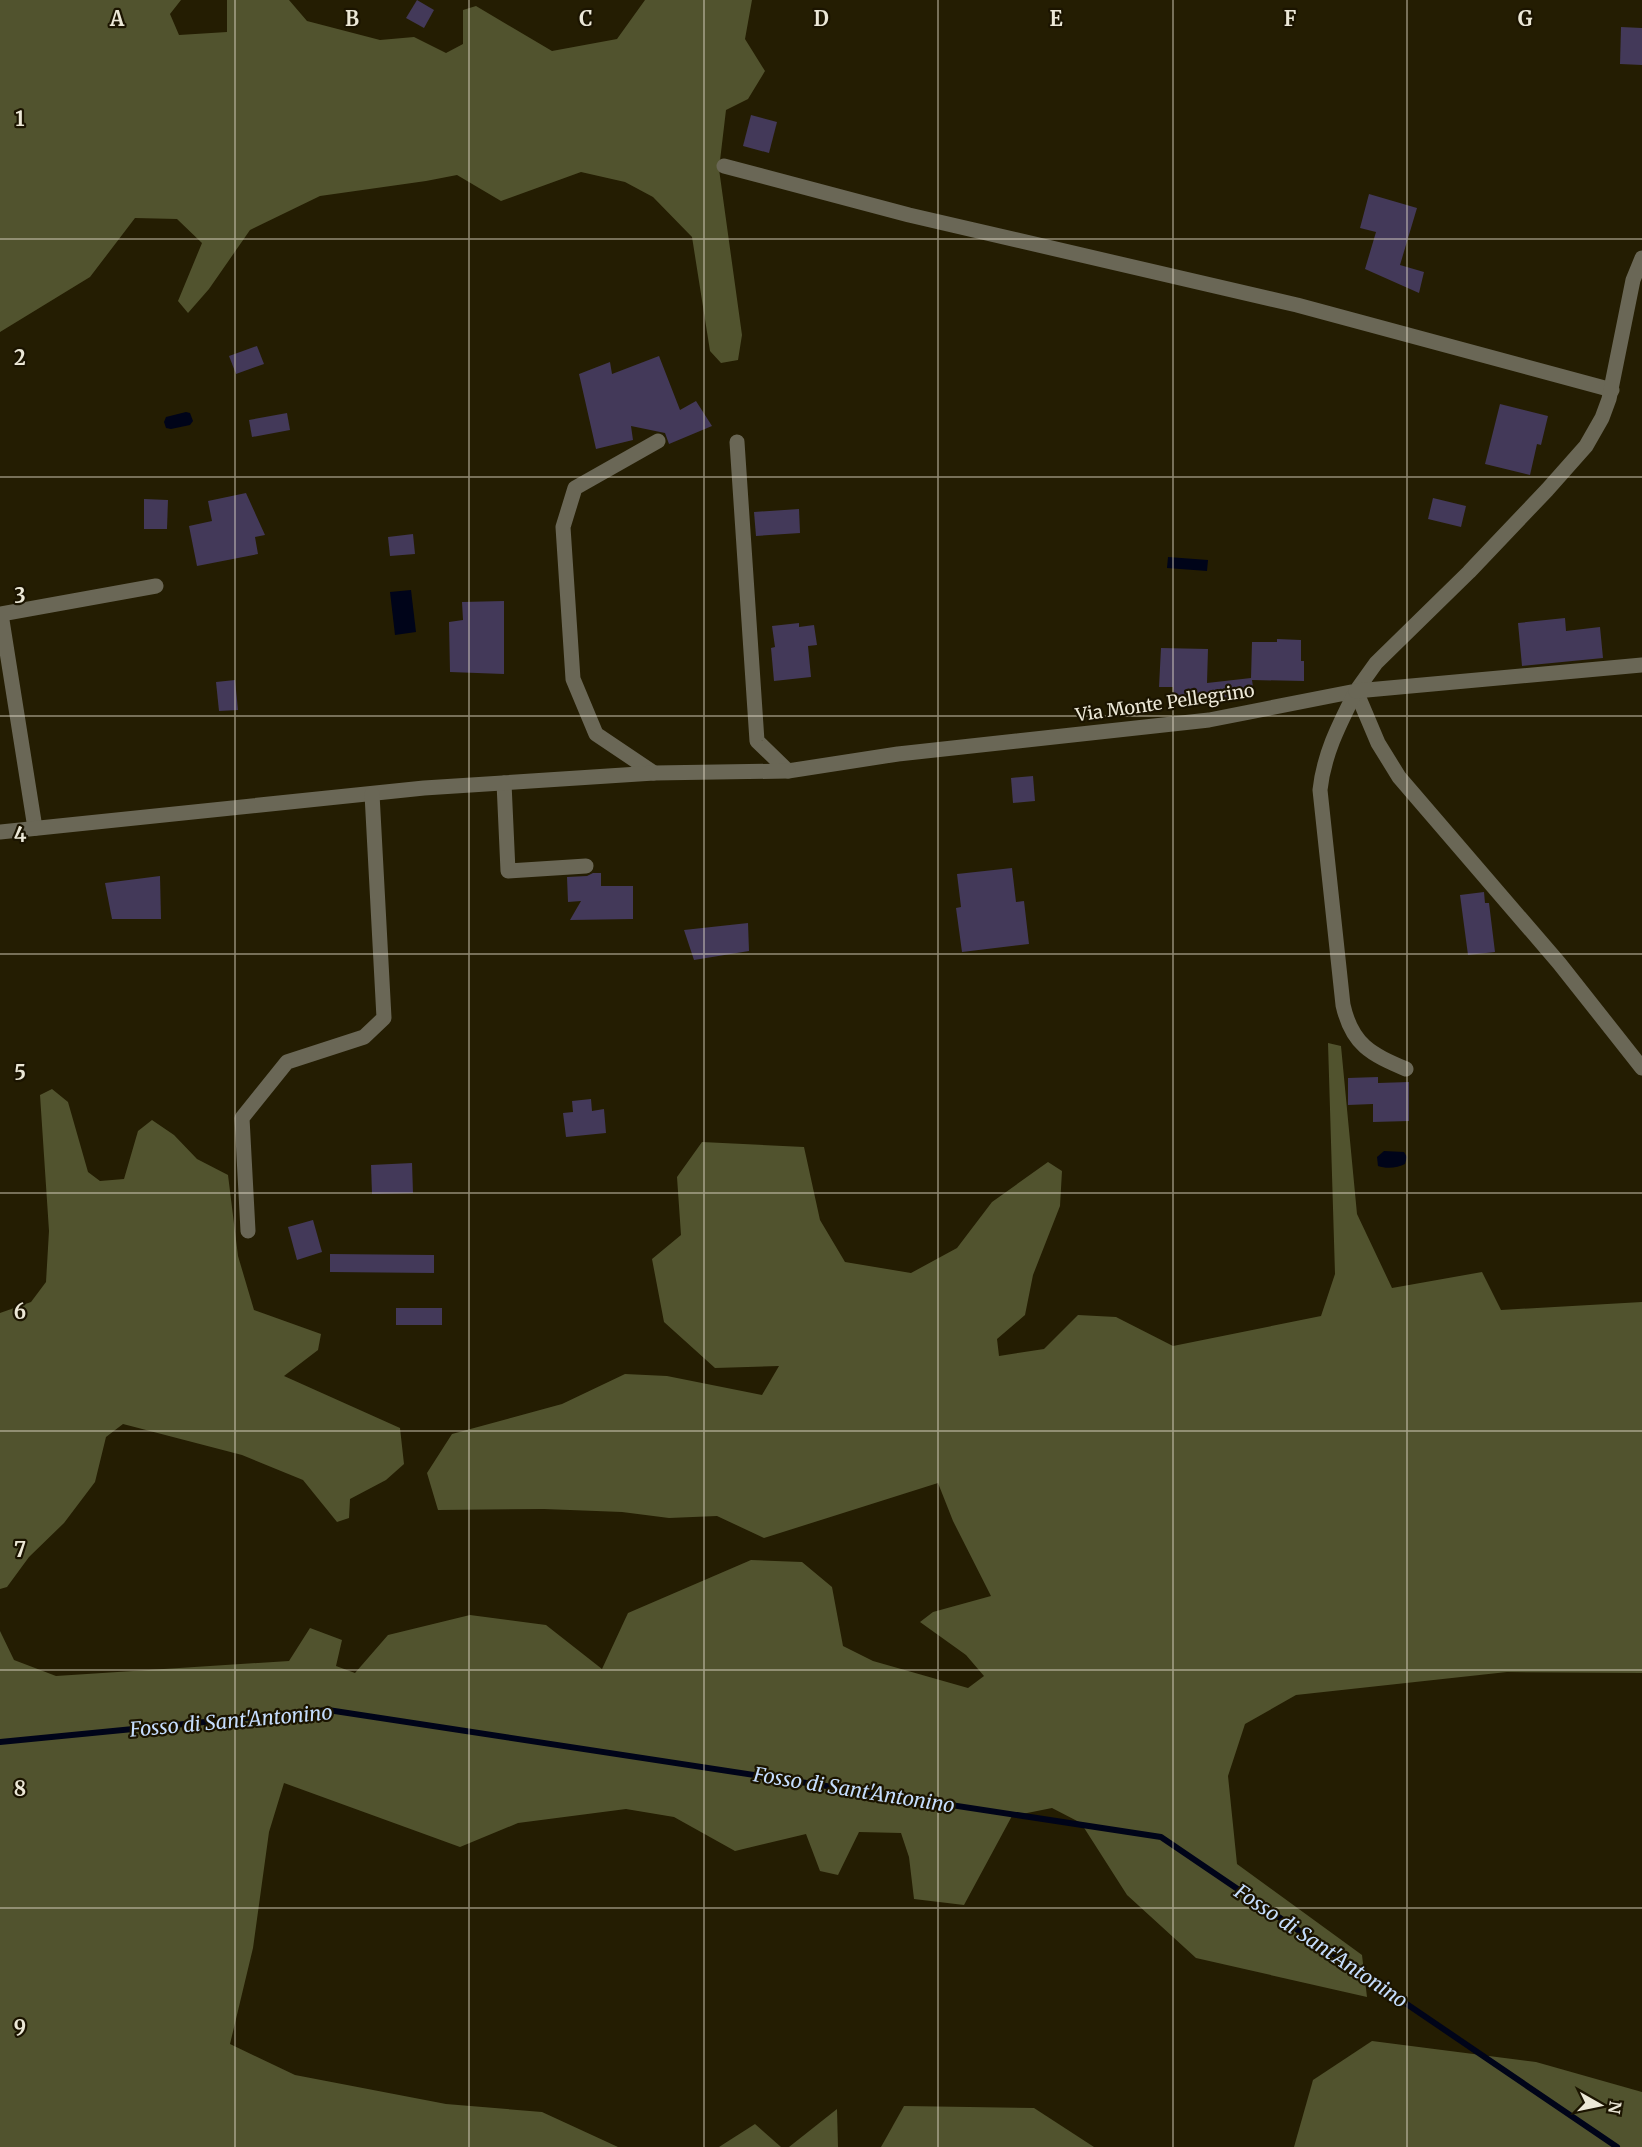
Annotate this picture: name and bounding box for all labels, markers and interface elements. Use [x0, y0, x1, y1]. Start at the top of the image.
text: A [109, 6, 125, 31]
text: B [345, 6, 359, 31]
text: C [579, 6, 593, 31]
text: D [813, 6, 829, 31]
text: E [1049, 6, 1063, 31]
text: F [1284, 6, 1297, 31]
text: G [1518, 6, 1533, 31]
text: 1 [15, 106, 25, 131]
text: 2 [14, 345, 26, 370]
text: 3 [14, 583, 26, 608]
street label: Via Monte Pellegrino [1073, 679, 1256, 727]
text: 4 [14, 822, 27, 847]
text: 5 [14, 1060, 26, 1085]
text: 6 [14, 1299, 26, 1324]
text: 7 [14, 1537, 26, 1562]
water label: Fosso di Sant'Antonino [128, 1699, 333, 1742]
water label: Fosso di Sant'Antonino [751, 1761, 957, 1818]
text: 8 [14, 1776, 26, 1801]
water label: Fosso di Sant'Antonino [1229, 1878, 1413, 2013]
text: 9 [14, 2015, 26, 2040]
north arrow [1570, 2075, 1630, 2135]
text: N [1604, 2100, 1626, 2116]

